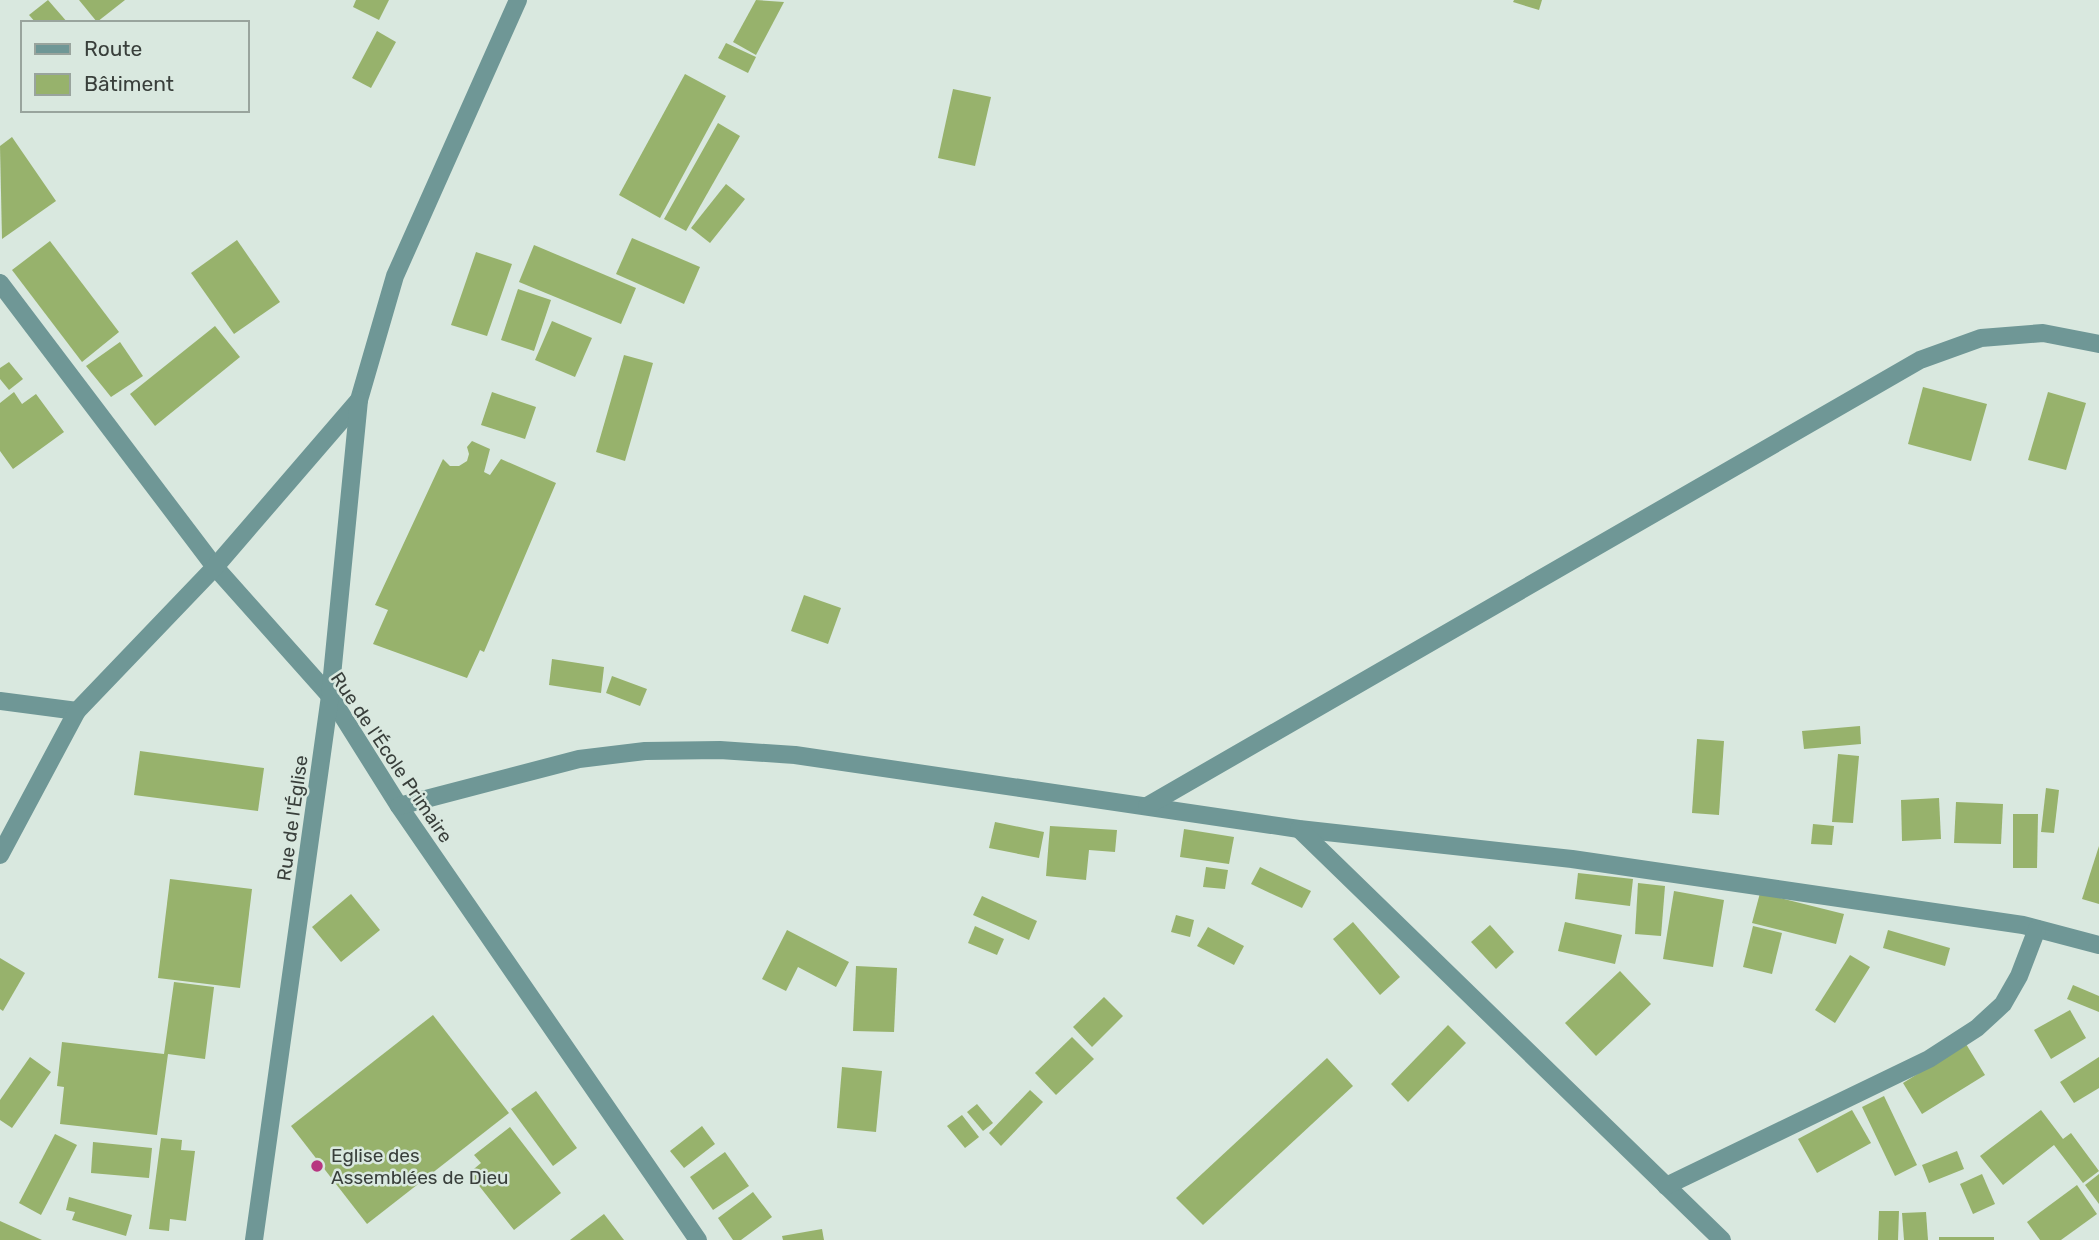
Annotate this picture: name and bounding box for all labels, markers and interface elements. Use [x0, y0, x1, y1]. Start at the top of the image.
legend [21, 21, 248, 112]
text: Route [84, 36, 142, 61]
text: Bâtiment [84, 71, 174, 96]
street label: Rue de l'École Primaire [326, 668, 457, 847]
street label: Rue de l'Église [272, 754, 313, 882]
place label: Eglise des Assemblées de Dieu [331, 1144, 509, 1189]
marker: Eglise des Assemblées de Dieu [309, 1158, 325, 1174]

